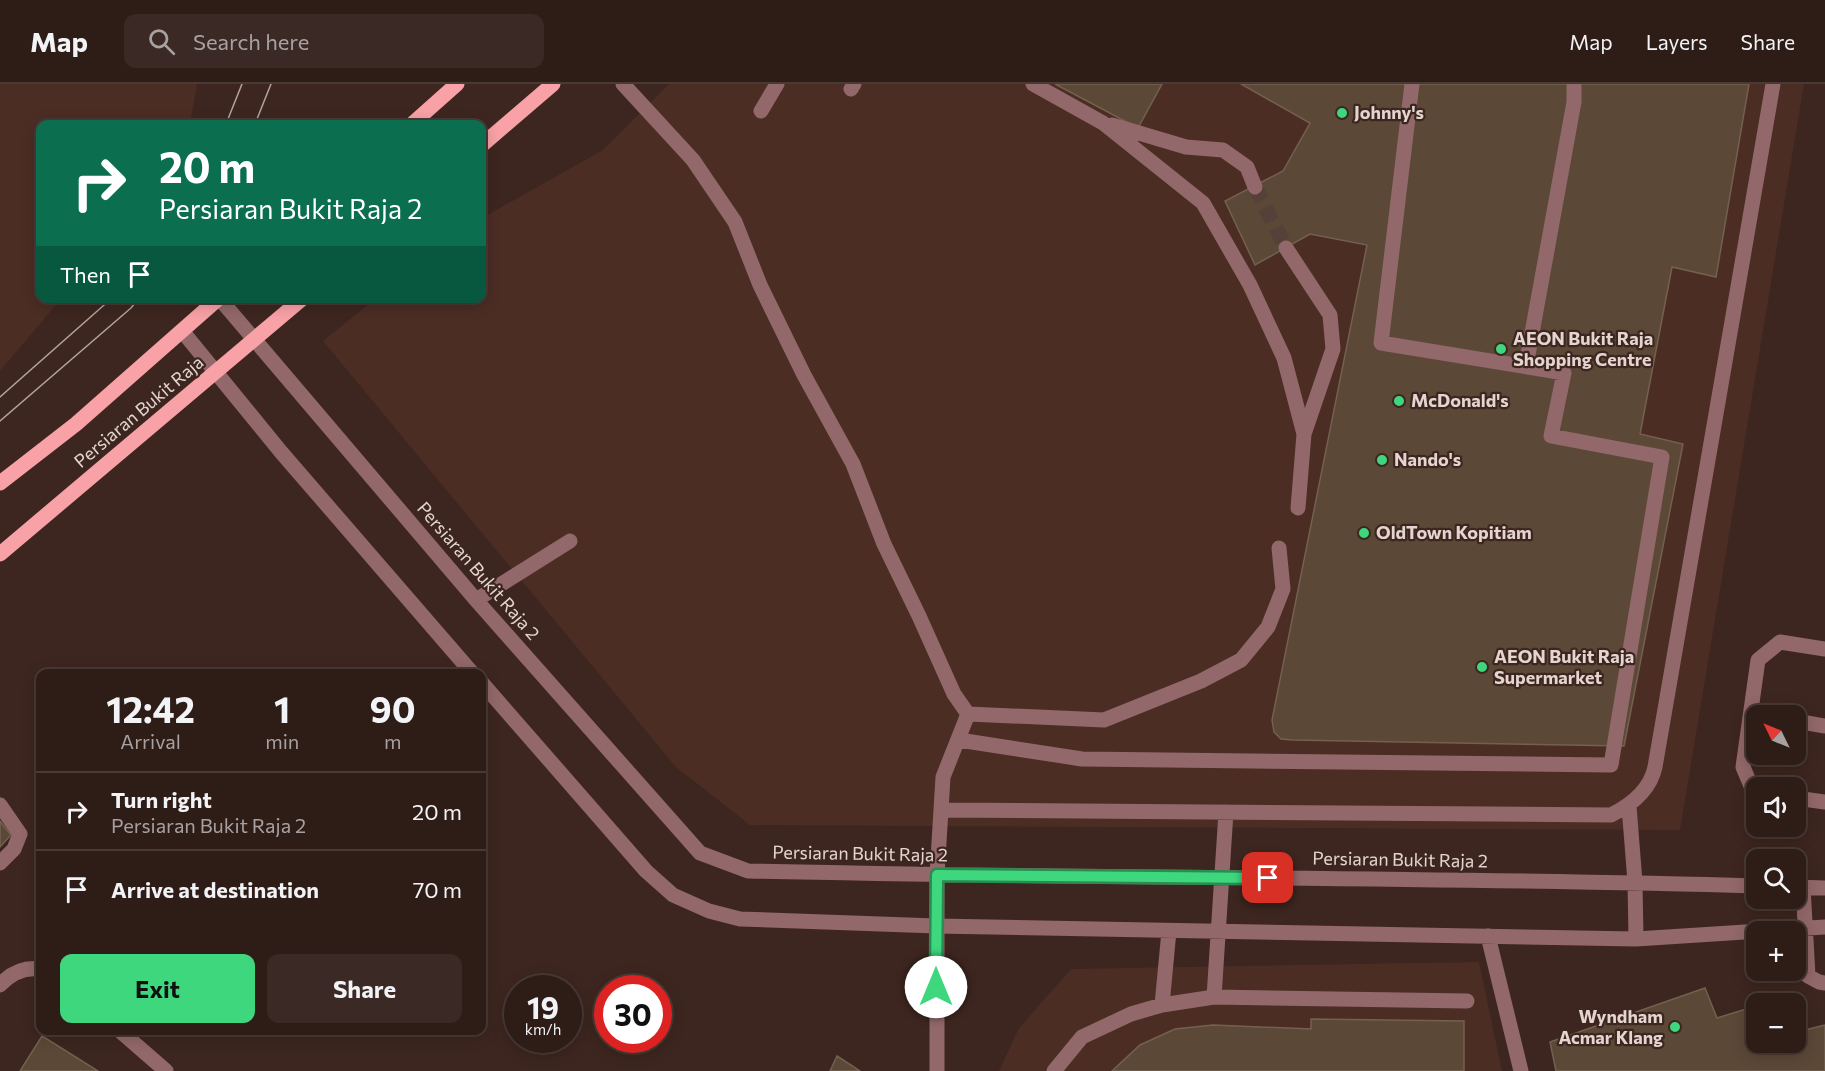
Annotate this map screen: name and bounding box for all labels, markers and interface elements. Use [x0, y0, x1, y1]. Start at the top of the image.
search box [124, 14, 544, 68]
text: Map [30, 24, 88, 58]
icon: search [145, 25, 178, 58]
text: Search here [193, 28, 309, 55]
text: Map [1569, 29, 1613, 54]
text: Layers [1646, 29, 1708, 54]
text: Share [1741, 29, 1795, 54]
place label: Johnny's [1354, 101, 1424, 123]
marker: Johnny's [1335, 106, 1349, 120]
text: 20 m [159, 140, 255, 192]
icon: right [60, 144, 138, 222]
text: Persiaran Bukit Raja 2 [159, 192, 422, 225]
icon: arrive [123, 258, 156, 291]
text: Then [60, 261, 111, 288]
place label: AEON Bukit Raja Shopping Centre [1513, 327, 1653, 370]
marker: AEON Bukit Raja Shopping Centre [1494, 342, 1508, 356]
street label: Persiaran Bukit Raja [69, 351, 208, 472]
place label: McDonald's [1411, 389, 1509, 411]
marker: McDonald's [1392, 394, 1406, 408]
place label: Nando's [1394, 448, 1461, 470]
marker: Nando's [1375, 453, 1389, 467]
street label: Persiaran Bukit Raja 2 [413, 497, 545, 644]
place label: OldTown Kopitiam [1376, 521, 1532, 543]
marker: OldTown Kopitiam [1357, 526, 1371, 540]
place label: AEON Bukit Raja Supermarket [1494, 645, 1634, 688]
marker: AEON Bukit Raja Supermarket [1475, 660, 1489, 674]
text: 12:42 [106, 686, 195, 730]
text: 1 [274, 686, 290, 730]
text: 90 [370, 686, 416, 730]
north arrow [1746, 705, 1806, 765]
map controls [1746, 705, 1806, 1053]
text: Arrival [120, 729, 181, 753]
text: min [265, 729, 299, 753]
text: m [384, 729, 401, 753]
button: sound [1746, 777, 1806, 837]
text: Turn right [111, 786, 212, 813]
icon: right [60, 795, 93, 828]
text: 20 m [412, 798, 462, 825]
text: Persiaran Bukit Raja 2 [111, 813, 306, 837]
street label: Persiaran Bukit Raja 2 [772, 840, 948, 866]
street label: Persiaran Bukit Raja 2 [1312, 846, 1488, 872]
button: search [1746, 849, 1806, 909]
pin [1242, 852, 1293, 903]
icon: arrive [1251, 861, 1284, 894]
icon: arrive [60, 873, 93, 906]
text: Arrive at destination [111, 876, 319, 903]
text: 70 m [413, 876, 462, 903]
button: + [1746, 921, 1806, 981]
button: Exit [60, 954, 255, 1023]
button: Share [267, 954, 462, 1023]
position arrow [904, 955, 968, 1019]
speed limit sign: 30 [594, 975, 672, 1053]
text: 19 [527, 988, 559, 1025]
button: − [1746, 993, 1806, 1053]
place label: Wyndham Acmar Klang [1558, 1005, 1663, 1048]
text: km/h [525, 1020, 561, 1038]
marker: Wyndham Acmar Klang [1668, 1020, 1682, 1034]

